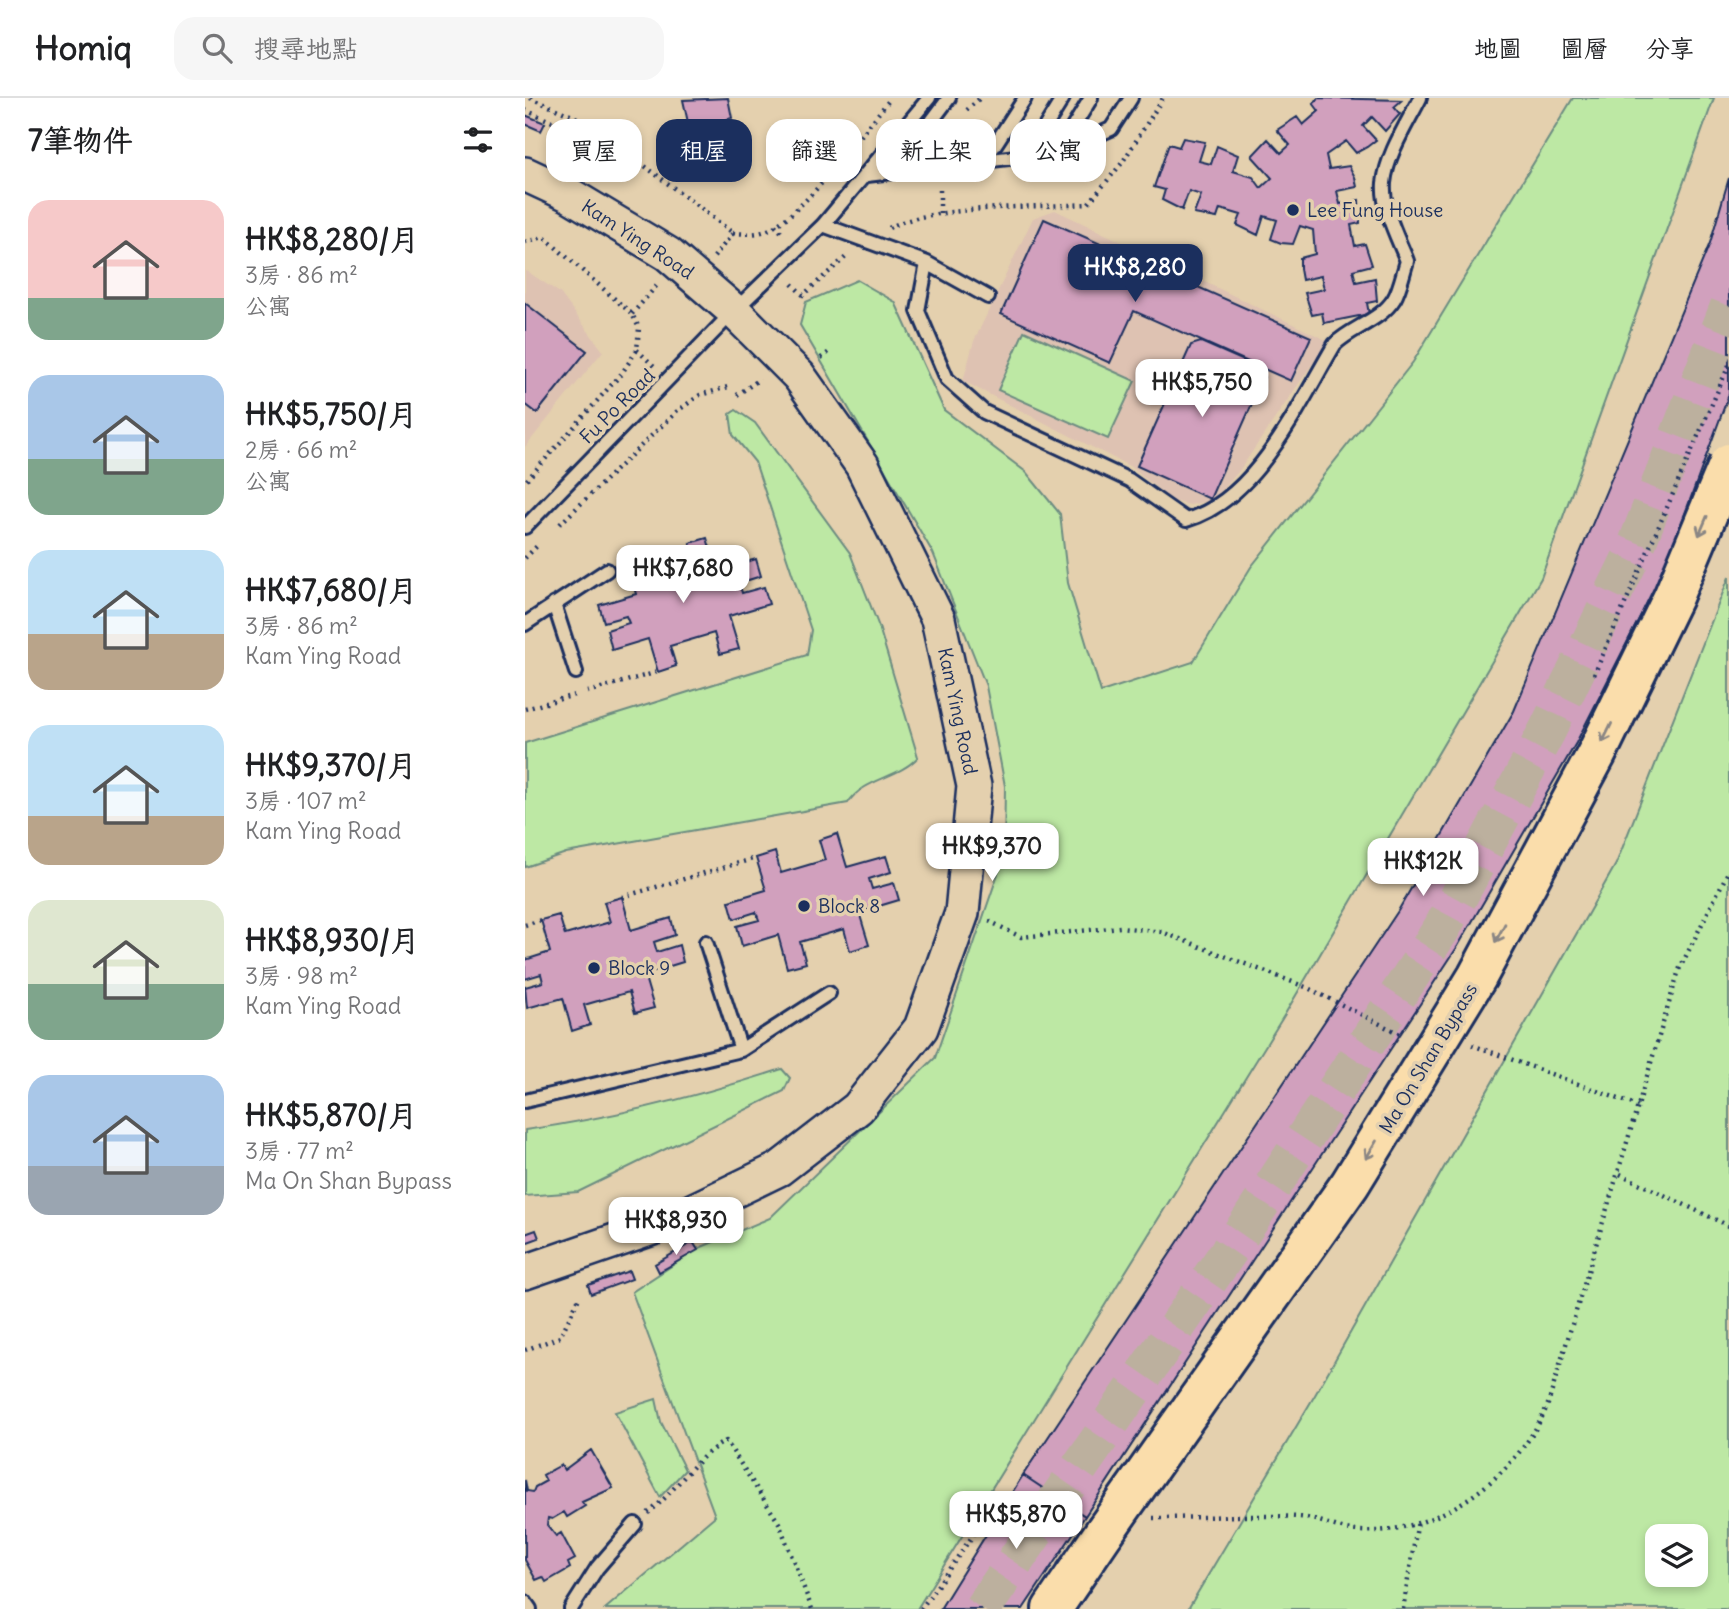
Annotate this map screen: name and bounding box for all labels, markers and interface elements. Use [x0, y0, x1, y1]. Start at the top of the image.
search box [174, 17, 664, 80]
text: Homiq [35, 27, 132, 69]
icon: search [198, 29, 236, 67]
text: 搜尋地點 [254, 32, 358, 65]
text: 地圖 [1474, 33, 1522, 63]
text: 圖層 [1560, 33, 1608, 63]
text: 分享 [1646, 33, 1694, 63]
chip: 買屋 [546, 119, 642, 182]
chip: 租屋 [656, 119, 752, 182]
chip: 篩選 [766, 119, 862, 182]
chip: 新上架 [876, 119, 996, 182]
chip: 公寓 [1010, 119, 1106, 182]
text: 7筆物件 [28, 121, 133, 159]
icon: filters [459, 121, 497, 159]
street label: Kam Ying Road [577, 194, 699, 284]
place label: Lee Fung House [1307, 198, 1443, 222]
marker: Lee Fung House [1285, 202, 1301, 218]
text: HK$8,280/月 [245, 220, 419, 258]
icon: home [84, 228, 168, 312]
pin: HK$8,280 [1063, 244, 1207, 304]
text: HK$8,280 [1084, 252, 1186, 281]
text: 3房 · 86 m² [245, 260, 358, 289]
text: 公寓 [245, 291, 291, 320]
pin: HK$5,750 [1130, 360, 1274, 419]
street label: Fu Po Road [574, 363, 660, 449]
text: HK$5,750 [1151, 367, 1253, 396]
text: HK$5,750/月 [245, 395, 418, 433]
icon: home [84, 403, 168, 487]
text: 2房 · 66 m² [245, 435, 357, 464]
text: 公寓 [245, 466, 291, 495]
one-way arrow [1695, 515, 1708, 537]
pin: HK$7,680 [611, 546, 755, 605]
text: HK$7,680 [632, 553, 734, 582]
text: HK$7,680/月 [245, 571, 418, 609]
icon: home [84, 578, 168, 662]
text: 3房 · 86 m² [245, 611, 358, 640]
text: Kam Ying Road [245, 641, 401, 670]
street label: Kam Ying Road [933, 645, 983, 777]
one-way arrow [1600, 722, 1614, 743]
text: HK$9,370/月 [245, 746, 417, 784]
icon: home [84, 753, 168, 837]
text: 3房 · 107 m² [245, 786, 367, 815]
text: Kam Ying Road [245, 816, 401, 845]
pin: HK$9,370 [920, 824, 1064, 883]
text: HK$9,370 [942, 831, 1042, 860]
pin: HK$12K [1366, 838, 1480, 898]
text: HK$12K [1383, 846, 1463, 875]
place label: Block 8 [818, 894, 880, 918]
marker: Block 8 [796, 898, 812, 914]
text: HK$8,930/月 [245, 921, 420, 959]
one-way arrow [1493, 923, 1507, 943]
icon: home [84, 928, 168, 1012]
place label: Block 9 [608, 956, 670, 980]
marker: Block 9 [586, 960, 602, 976]
text: 3房 · 98 m² [245, 961, 358, 990]
street label: Ma On Shan Bypass [1374, 979, 1482, 1137]
text: Kam Ying Road [245, 991, 401, 1020]
text: HK$5,870/月 [245, 1096, 418, 1134]
icon: home [84, 1103, 168, 1187]
text: 3房 · 77 m² [245, 1136, 354, 1165]
one-way arrow [1364, 1139, 1378, 1159]
text: Ma On Shan Bypass [245, 1166, 452, 1195]
pin: HK$8,930 [604, 1198, 748, 1257]
text: HK$8,930 [625, 1205, 727, 1234]
pin: HK$5,870 [944, 1492, 1088, 1551]
text: HK$5,870 [965, 1499, 1067, 1528]
map controls [1645, 1524, 1708, 1587]
button: layers [1645, 1524, 1708, 1587]

